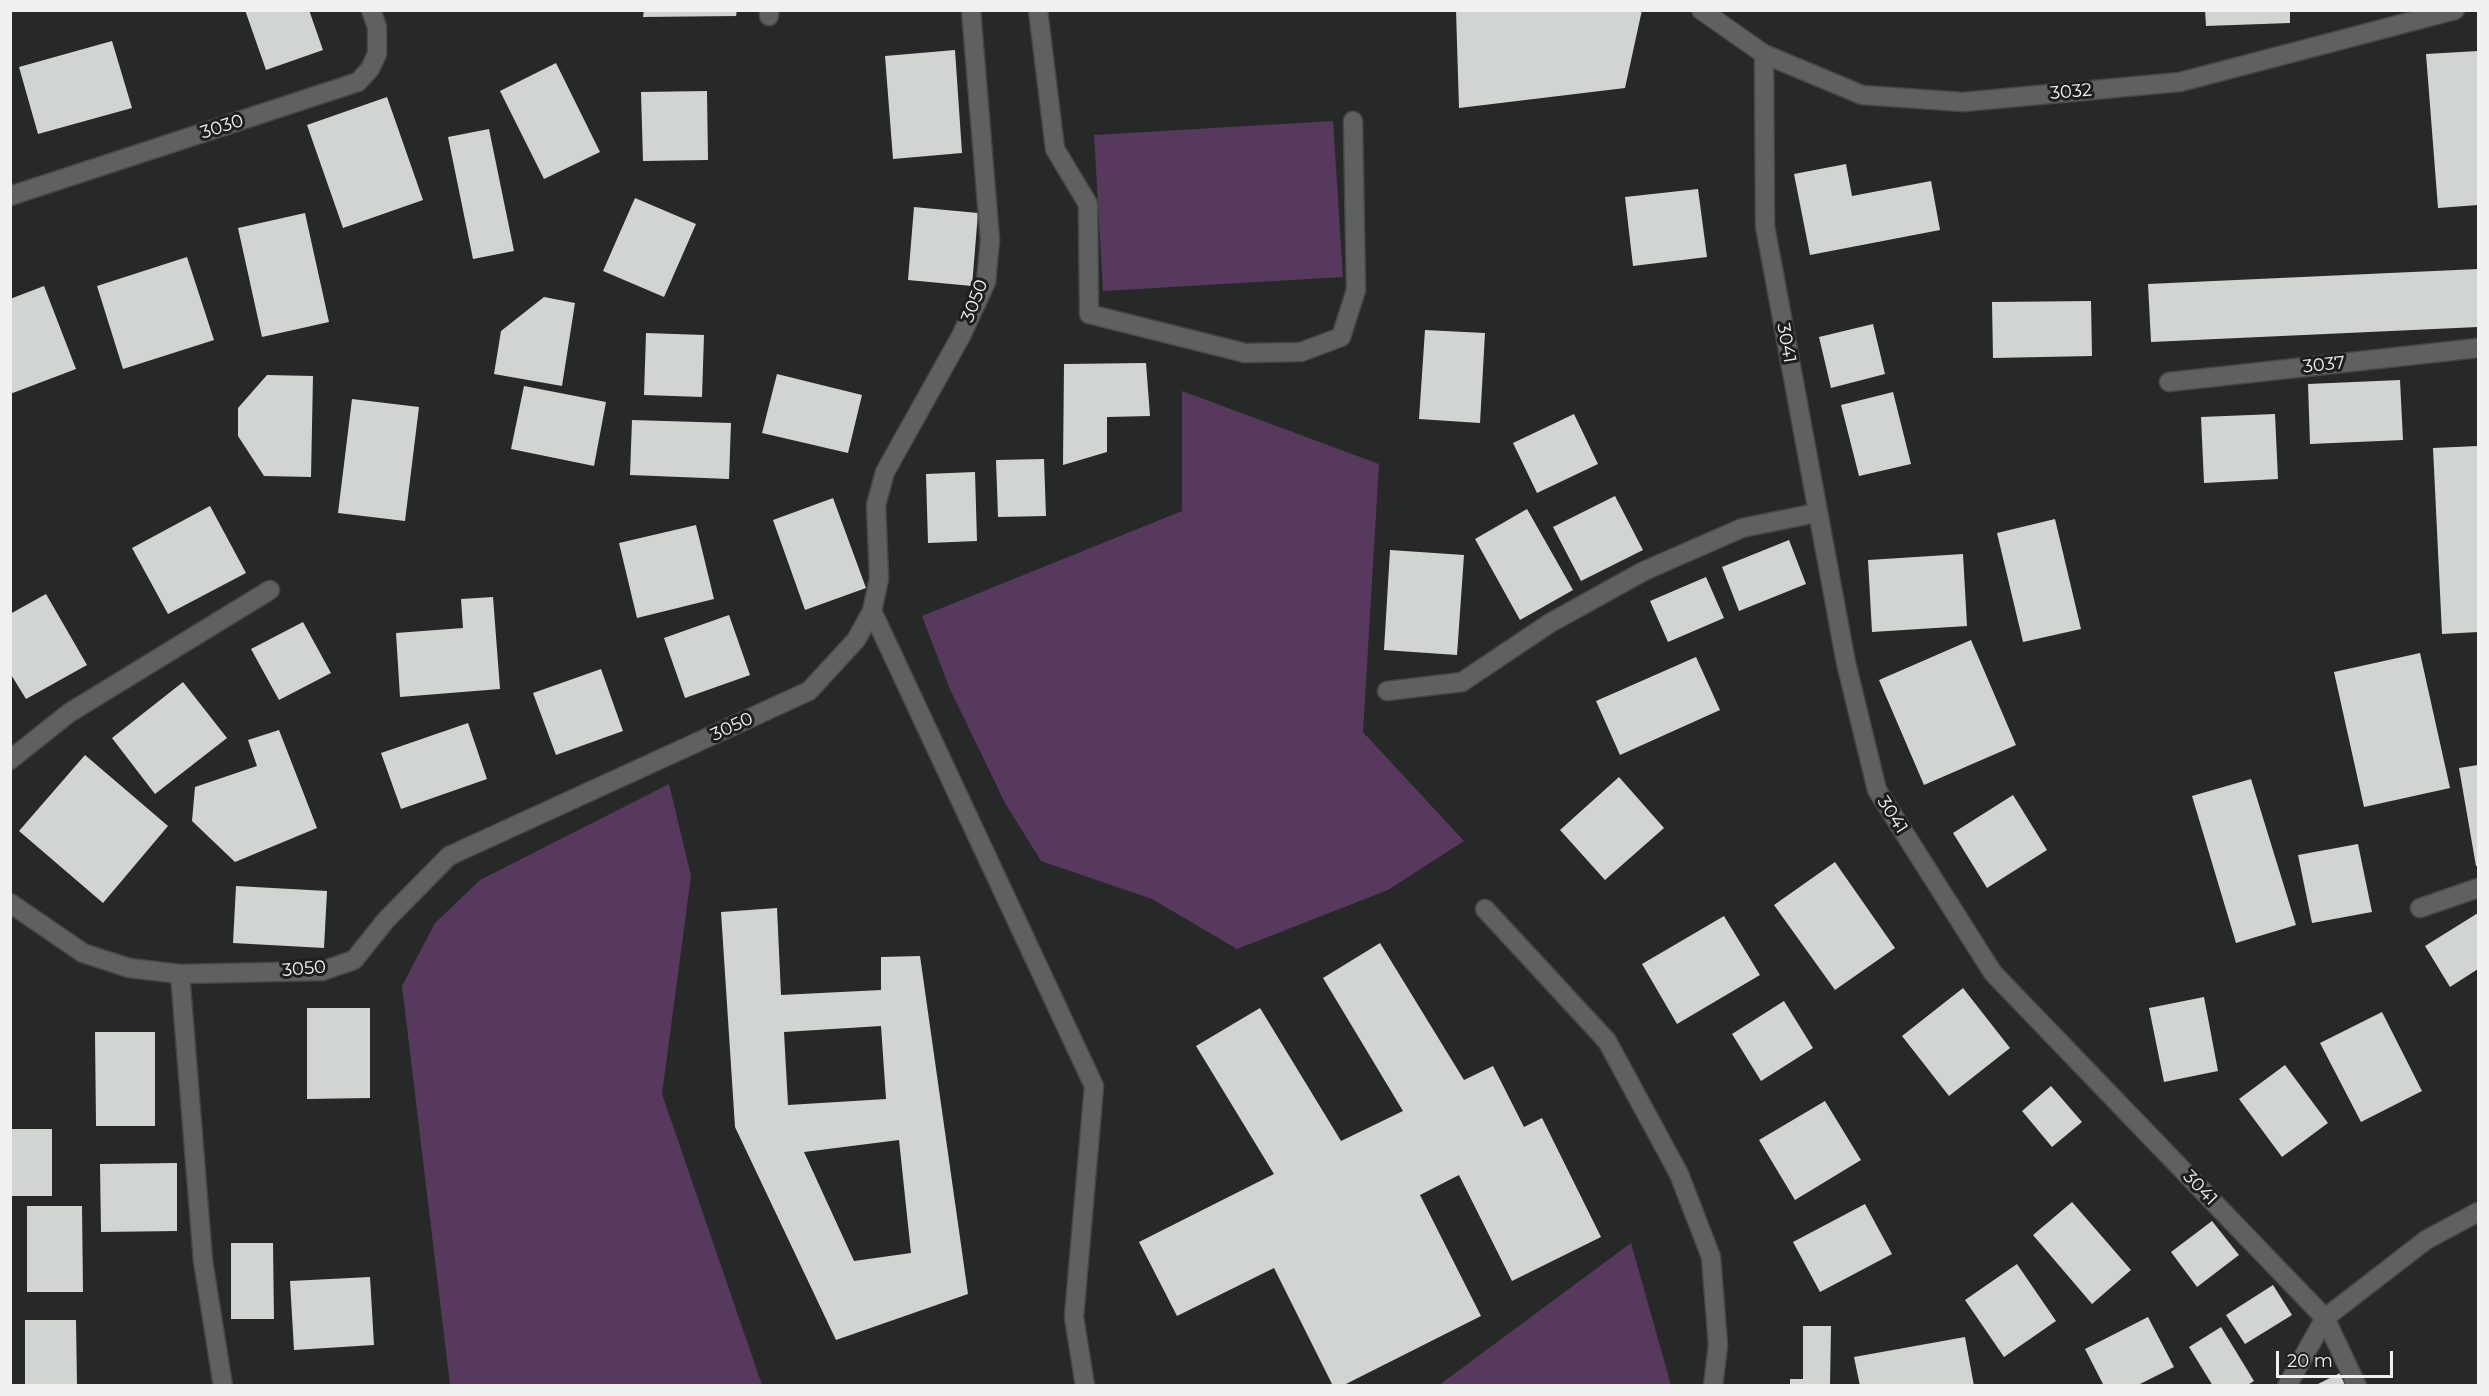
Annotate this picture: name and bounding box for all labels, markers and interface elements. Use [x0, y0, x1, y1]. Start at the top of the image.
street label: 3032 [2049, 79, 2093, 105]
street label: 3030 [198, 110, 246, 144]
street label: 3050 [957, 277, 993, 325]
street label: 3041 [1772, 321, 1800, 365]
street label: 3037 [2302, 352, 2346, 378]
street label: 3050 [707, 708, 757, 746]
street label: 3041 [1872, 792, 1912, 838]
street label: 3050 [281, 956, 327, 982]
street label: 3041 [2178, 1166, 2222, 1210]
scale bar [2279, 1339, 2396, 1377]
text: 20 m [2287, 1350, 2333, 1372]

